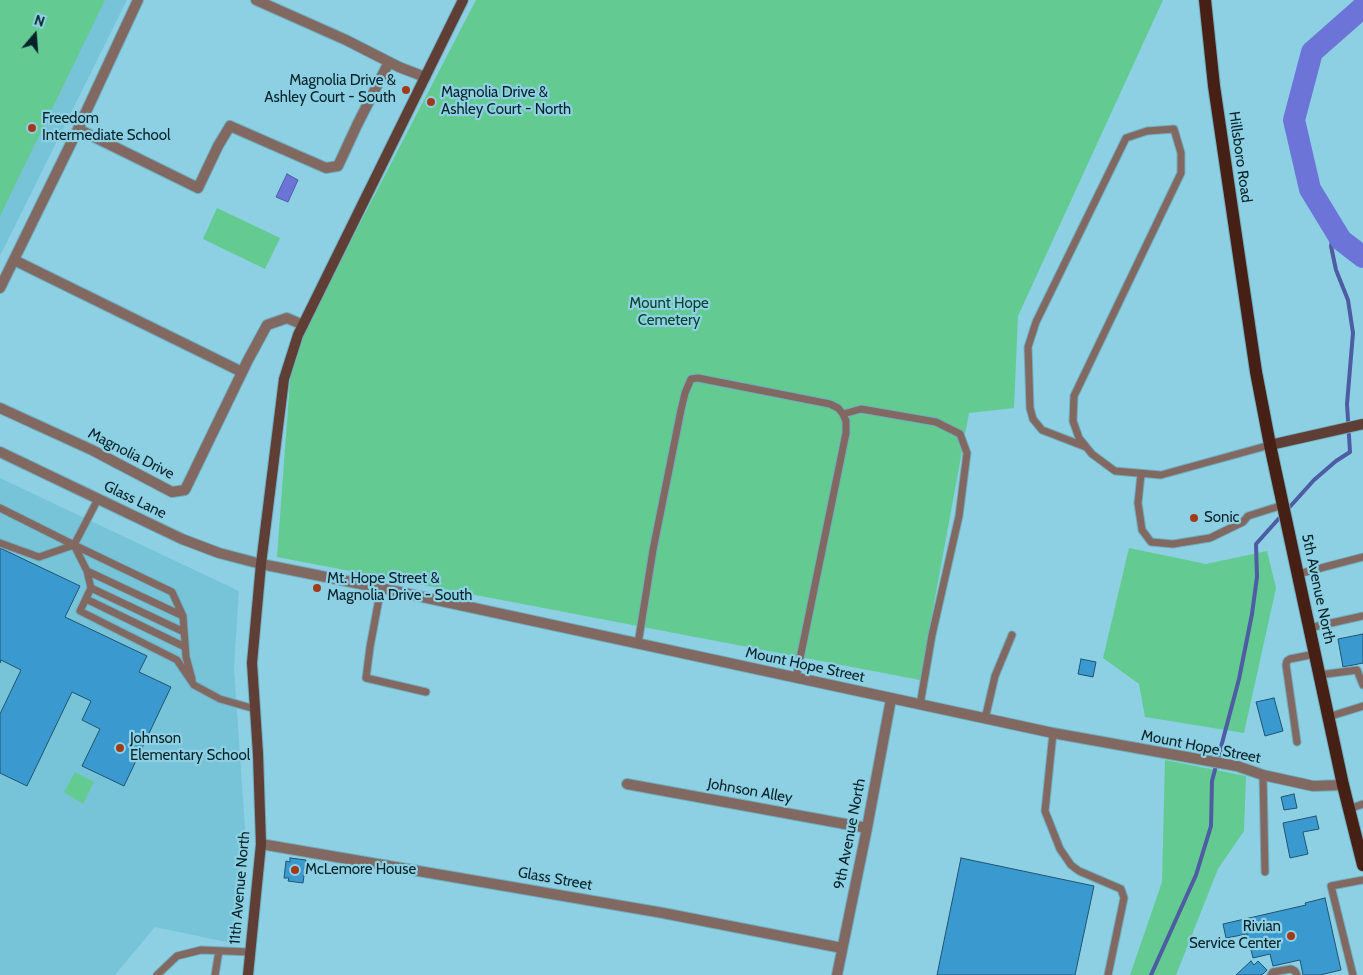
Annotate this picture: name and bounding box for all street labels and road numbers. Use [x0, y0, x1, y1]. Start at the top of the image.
street label: Hillsboro Road [1225, 110, 1255, 204]
street label: Magnolia Drive [85, 425, 177, 483]
street label: Glass Lane [101, 477, 169, 523]
street label: 5th Avenue North [1298, 532, 1338, 646]
street label: Mount Hope Street [744, 644, 866, 686]
street label: Mount Hope Street [1140, 727, 1262, 767]
street label: Johnson Alley [706, 775, 794, 807]
street label: 9th Avenue North [830, 777, 870, 891]
street label: 11th Avenue North [226, 831, 254, 945]
street label: Glass Street [516, 864, 594, 894]

